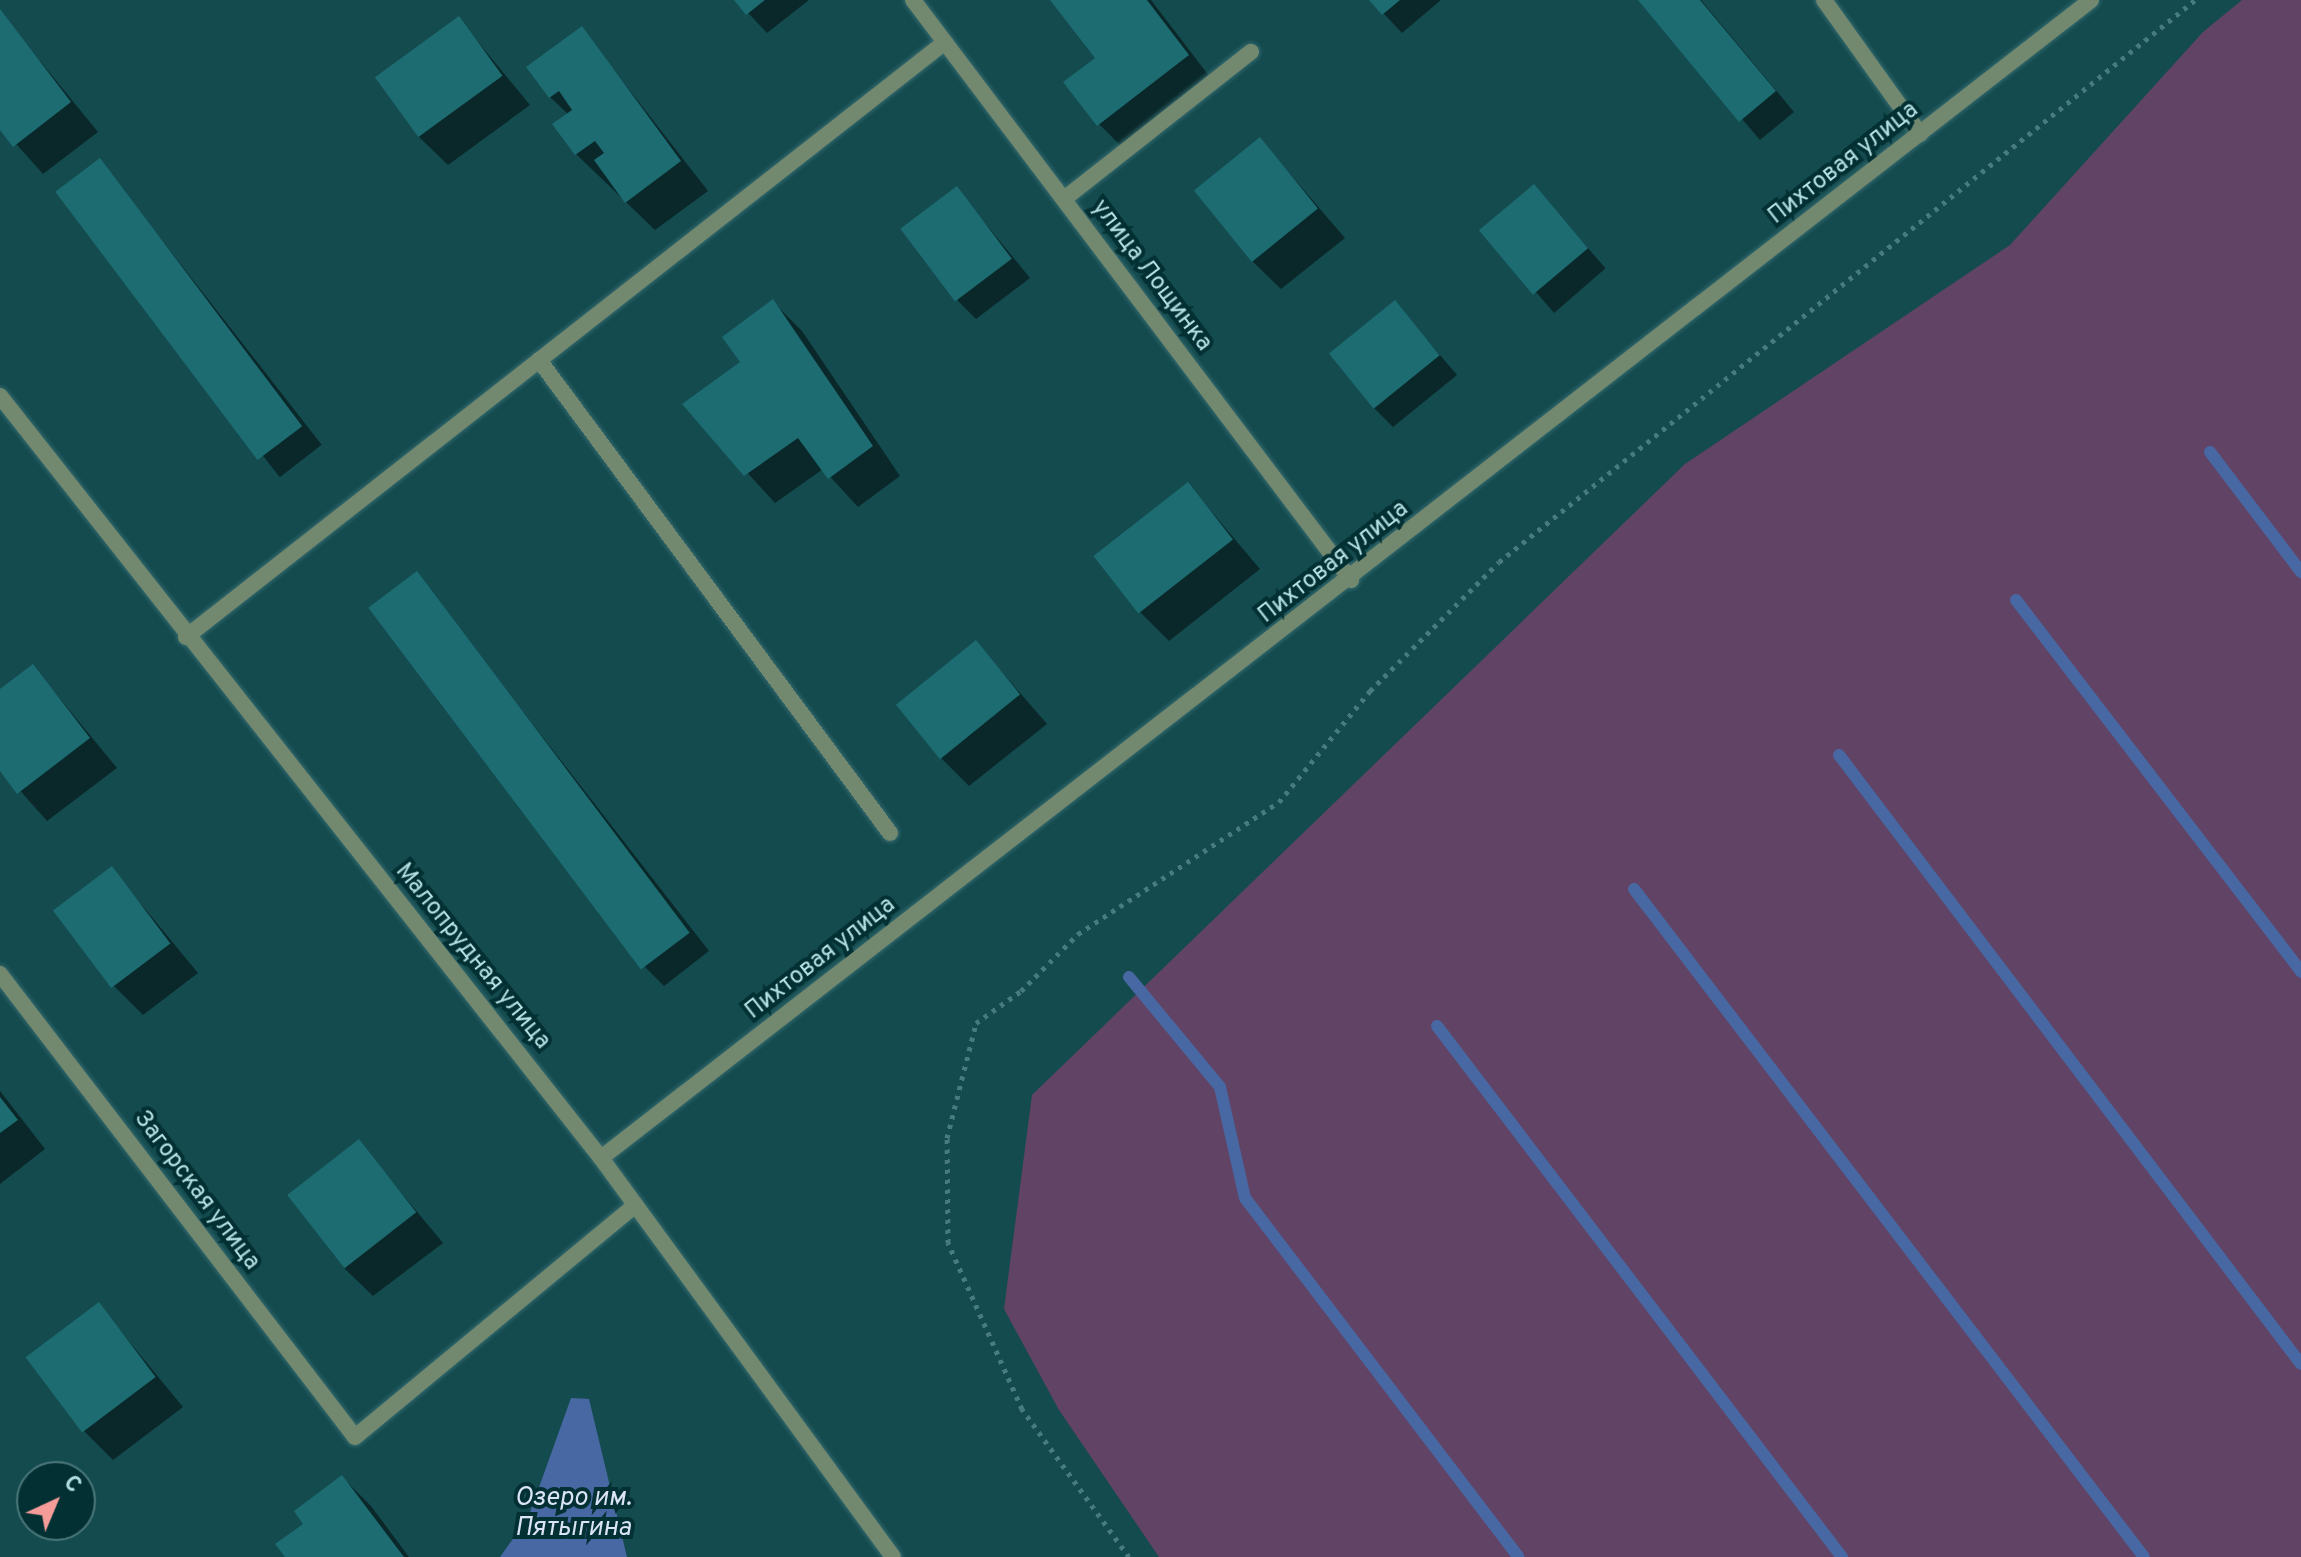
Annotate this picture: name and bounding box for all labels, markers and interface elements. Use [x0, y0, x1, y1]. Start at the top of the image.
street label: Пихтовая улица [1763, 97, 1925, 231]
street label: улица Лощинка [1085, 195, 1217, 357]
street label: Пихтовая улица [1253, 496, 1415, 630]
street label: Малопрудная улица [388, 858, 556, 1056]
street label: Пихтовая улица [740, 892, 902, 1026]
street label: Загорская улица [127, 1106, 265, 1276]
north arrow [16, 1461, 96, 1541]
text: С [57, 1470, 86, 1499]
water label: Озеро им. Пятыгина [514, 1483, 632, 1544]

